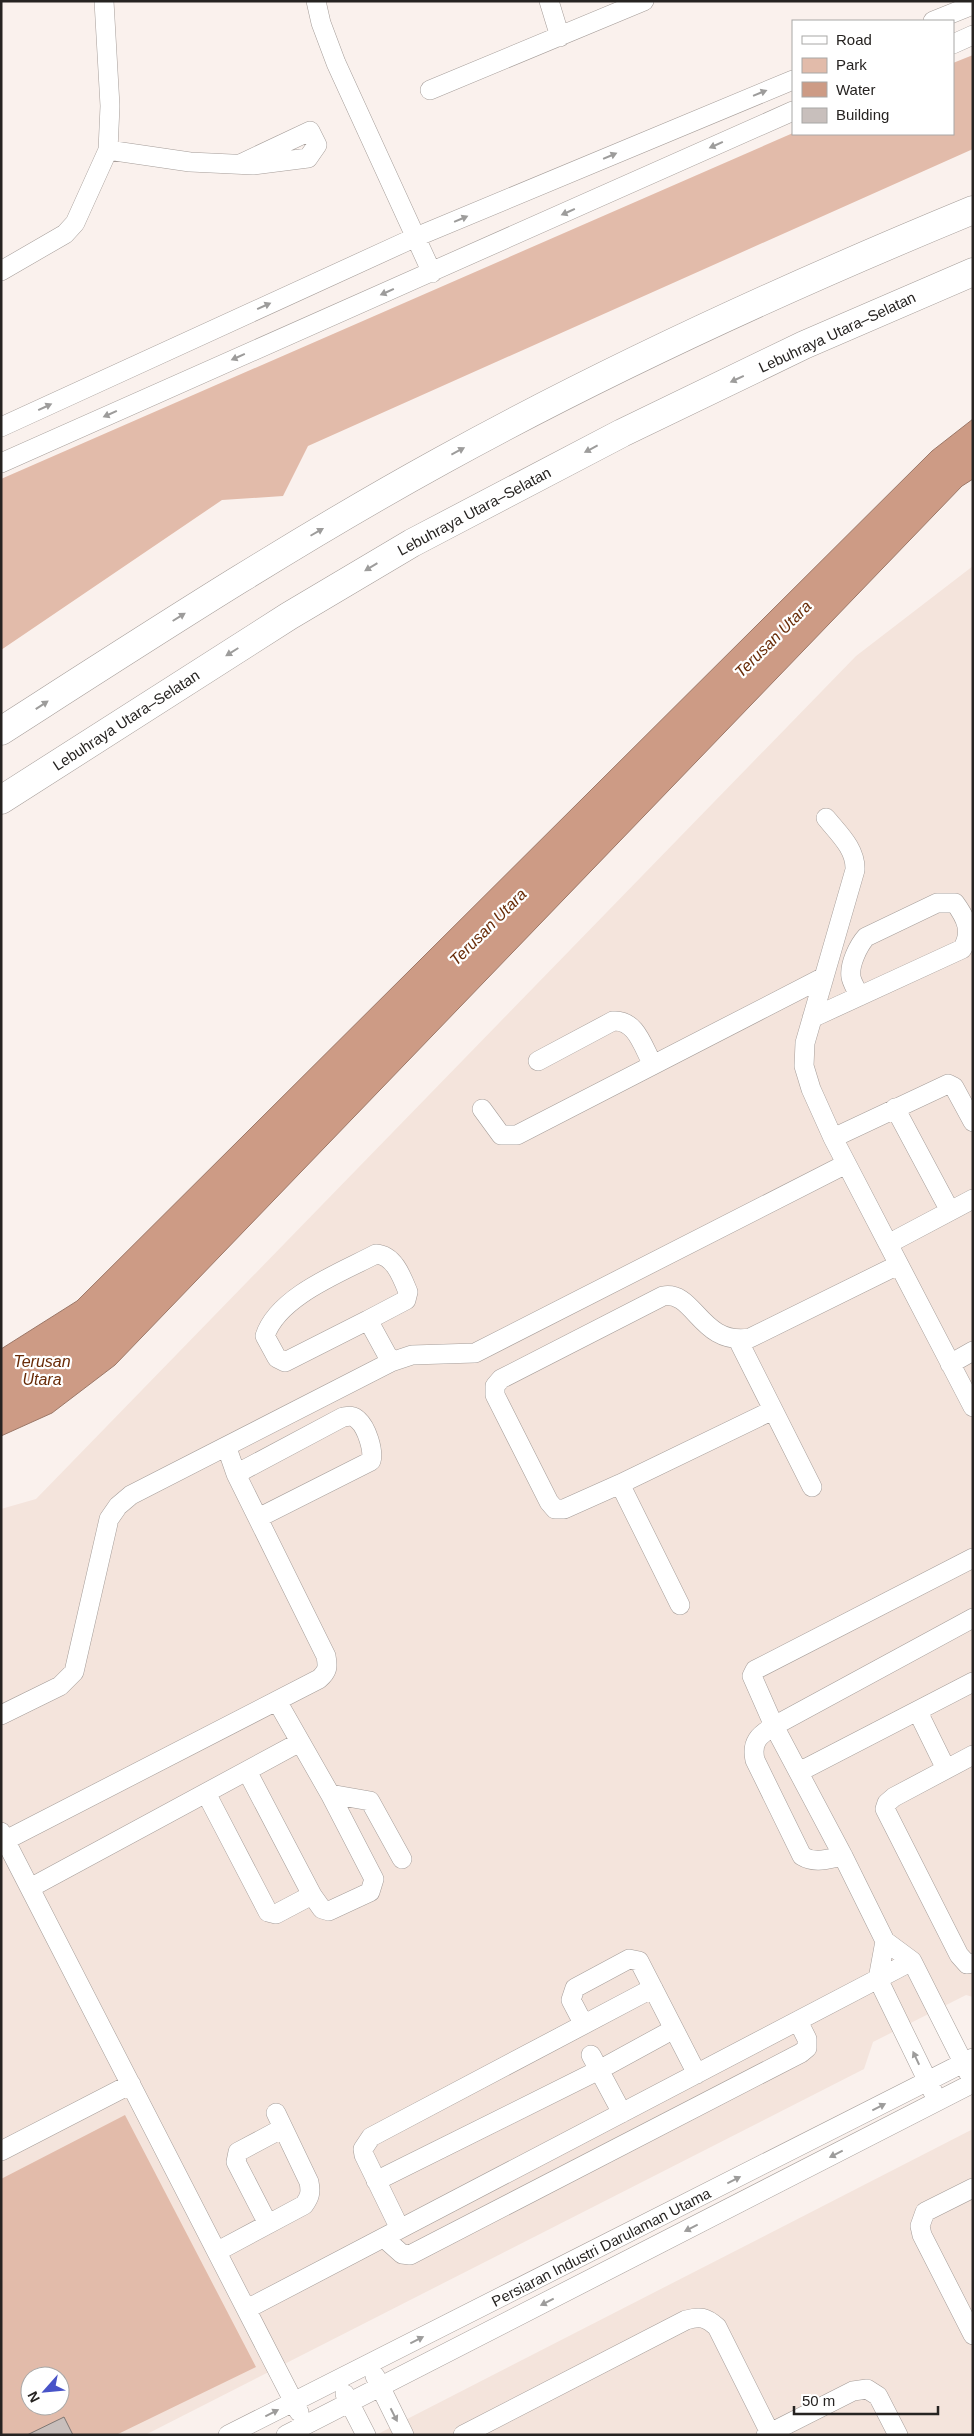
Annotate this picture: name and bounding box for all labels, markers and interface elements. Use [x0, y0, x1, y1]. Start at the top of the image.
legend [792, 20, 954, 135]
text: Road [836, 31, 872, 48]
text: Park [836, 56, 867, 73]
text: Water [836, 81, 875, 98]
one-way arrow [753, 89, 768, 97]
text: Building [836, 106, 889, 123]
one-way arrow [709, 142, 723, 150]
one-way arrow [603, 151, 617, 159]
one-way arrow [561, 208, 575, 216]
one-way arrow [454, 214, 468, 222]
street label: Lebuhraya Utara–Selatan [756, 288, 918, 376]
one-way arrow [380, 289, 394, 297]
one-way arrow [257, 302, 271, 310]
one-way arrow [231, 354, 245, 362]
one-way arrow [730, 375, 744, 383]
one-way arrow [38, 402, 53, 411]
one-way arrow [103, 410, 117, 418]
one-way arrow [584, 445, 598, 453]
one-way arrow [451, 447, 466, 455]
street label: Lebuhraya Utara–Selatan [395, 463, 553, 559]
one-way arrow [311, 527, 324, 536]
one-way arrow [364, 563, 377, 572]
water label: Terusan Utara [731, 597, 815, 681]
one-way arrow [172, 613, 186, 622]
one-way arrow [225, 647, 239, 657]
street label: Lebuhraya Utara–Selatan [50, 666, 202, 774]
one-way arrow [36, 700, 49, 710]
water label: Terusan Utara [446, 885, 530, 969]
water label: Terusan Utara [13, 1353, 71, 1388]
one-way arrow [912, 2051, 920, 2065]
one-way arrow [872, 2103, 886, 2111]
one-way arrow [829, 2150, 843, 2158]
one-way arrow [727, 2176, 741, 2184]
street label: Persiaran Industri Darulaman Utama [489, 2184, 714, 2310]
one-way arrow [684, 2224, 699, 2232]
one-way arrow [540, 2298, 554, 2306]
one-way arrow [410, 2336, 424, 2344]
north arrow [20, 2366, 70, 2416]
scale bar [794, 2384, 938, 2416]
text: N [24, 2389, 43, 2405]
text: 50 m [802, 2392, 835, 2409]
one-way arrow [390, 2408, 398, 2422]
one-way arrow [264, 2409, 279, 2417]

